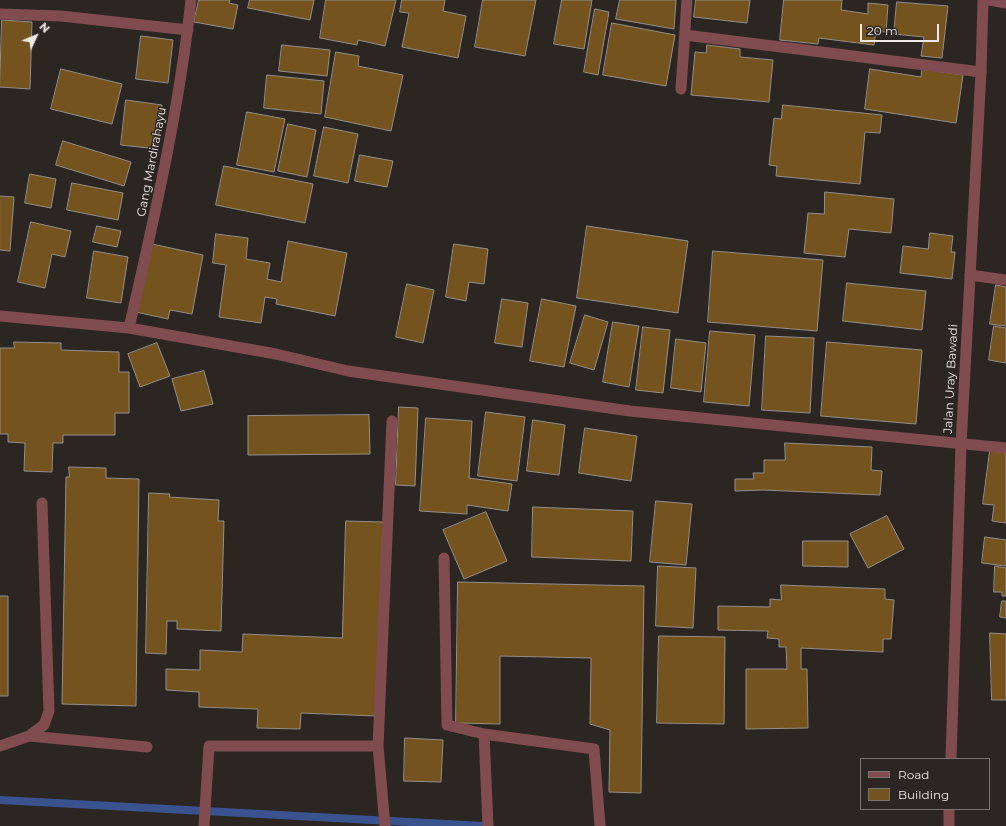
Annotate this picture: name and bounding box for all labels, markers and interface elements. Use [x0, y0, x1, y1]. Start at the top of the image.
north arrow [16, 16, 56, 56]
scale bar [862, 16, 941, 42]
text: N [37, 20, 53, 36]
text: 20 m [867, 23, 898, 38]
street label: Gang Mardirahayu [134, 106, 170, 218]
street label: Jalan Uray Bawadi [941, 324, 961, 434]
legend [860, 758, 990, 810]
text: Road [898, 767, 929, 782]
text: Building [898, 787, 949, 802]

